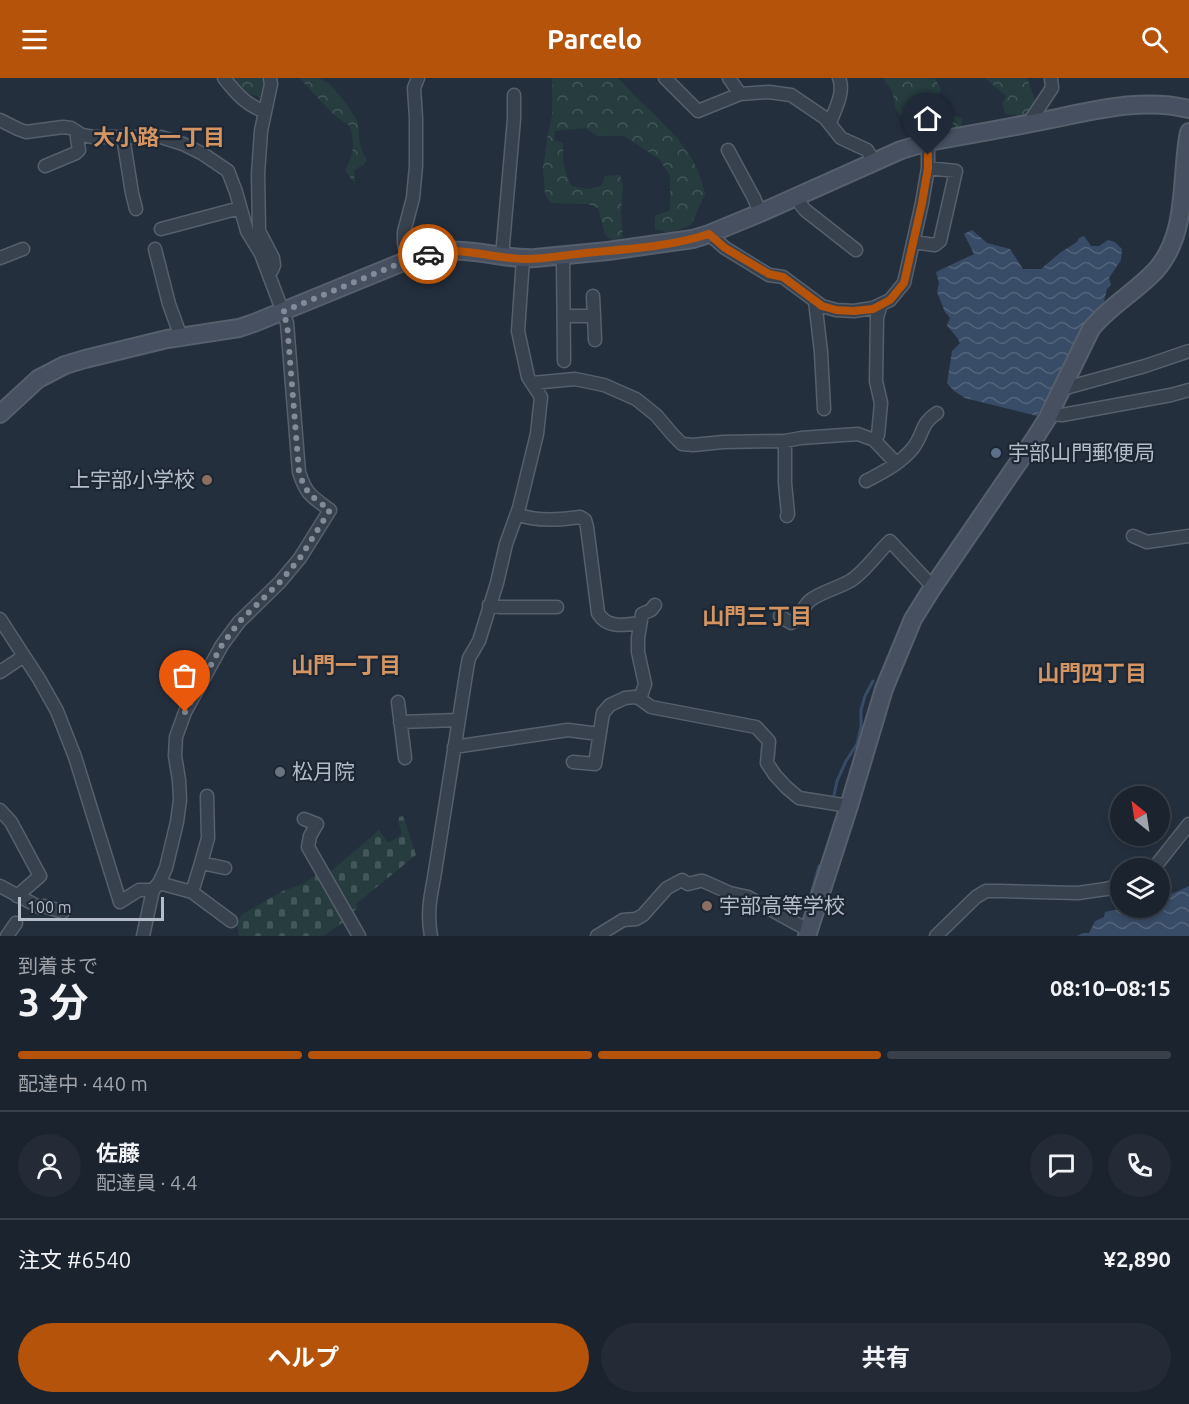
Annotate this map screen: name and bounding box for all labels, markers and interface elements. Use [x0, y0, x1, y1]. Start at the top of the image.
icon: menu [18, 23, 51, 56]
icon: search [1138, 23, 1171, 56]
text: Parcelo [547, 24, 642, 54]
pin [902, 93, 953, 155]
icon: home [911, 102, 944, 135]
district label: 大小路一丁目 [93, 124, 225, 149]
courier [398, 224, 458, 284]
icon: car [412, 238, 445, 271]
place label: 宇部山門郵便局 [1008, 440, 1155, 464]
marker: 宇部山門郵便局 [989, 446, 1003, 460]
place label: 上宇部小学校 [69, 467, 195, 491]
marker: 上宇部小学校 [200, 473, 214, 487]
district label: 山門三丁目 [702, 603, 812, 628]
pin [159, 650, 210, 712]
district label: 山門一丁目 [291, 652, 401, 677]
icon: bag [168, 659, 201, 692]
district label: 山門四丁目 [1037, 660, 1147, 685]
place label: 松月院 [292, 759, 355, 783]
marker: 松月院 [273, 765, 287, 779]
north arrow [1110, 786, 1170, 846]
map controls [1110, 786, 1170, 918]
button: layers [1110, 858, 1170, 918]
place label: 宇部高等学校 [719, 893, 845, 917]
scale bar [18, 894, 164, 922]
text: 100 m [27, 898, 72, 916]
marker: 宇部高等学校 [700, 899, 714, 913]
text: 到着まで [18, 954, 98, 977]
text: 08:10–08:15 [1050, 975, 1171, 1000]
text: 3 分 [18, 980, 88, 1023]
text: 配達中 · 440 m [18, 1072, 148, 1095]
button: person [18, 1134, 81, 1197]
button: chat [1030, 1134, 1093, 1197]
button: phone [1108, 1134, 1171, 1197]
text: 佐藤 [96, 1140, 140, 1165]
text: 配達員 · 4.4 [96, 1171, 198, 1194]
text: ¥2,890 [1104, 1246, 1171, 1271]
text: 注文 #6540 [18, 1247, 131, 1272]
button: ヘルプ [18, 1323, 589, 1392]
button: 共有 [601, 1323, 1171, 1392]

